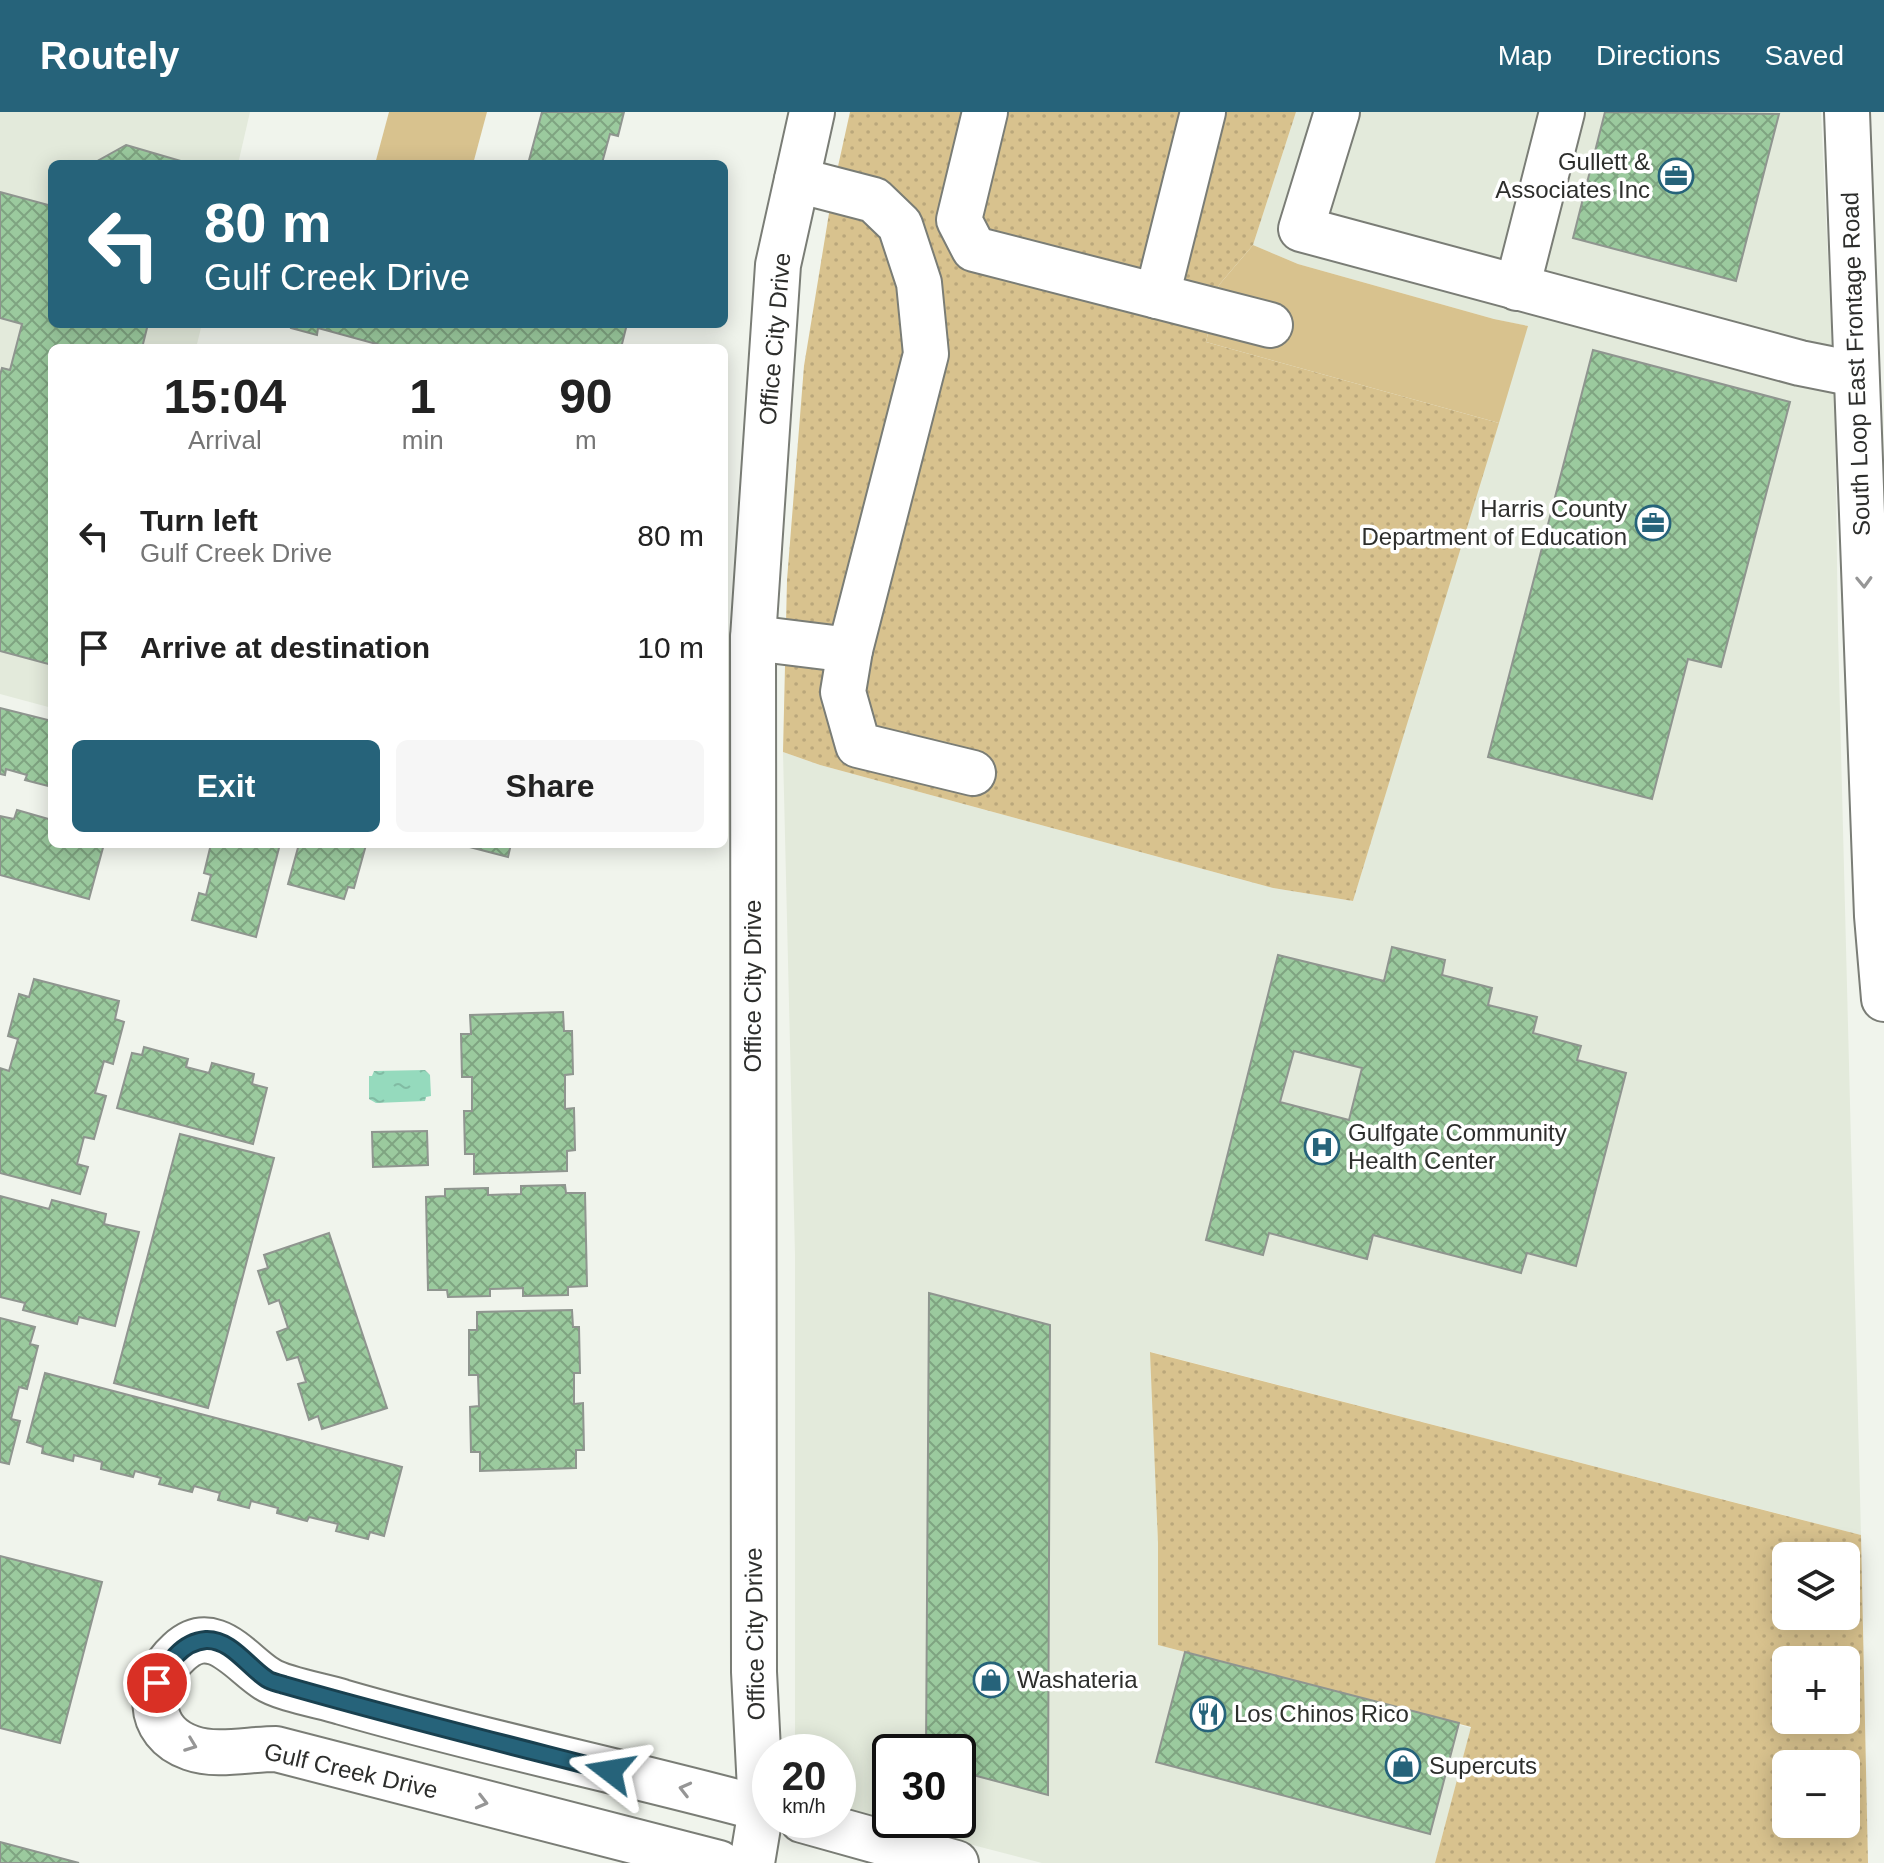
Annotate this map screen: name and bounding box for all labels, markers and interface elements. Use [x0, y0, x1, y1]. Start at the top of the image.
text: Routely [40, 35, 179, 77]
text: Map [1498, 40, 1552, 71]
text: Directions [1596, 40, 1721, 71]
text: Saved [1765, 40, 1844, 71]
place label: Gullett & Associates Inc [1495, 148, 1650, 203]
office icon: Gullett & Associates Inc [1657, 157, 1695, 195]
text: 80 m [204, 191, 332, 254]
icon: left [72, 192, 176, 296]
street label: South Loop East Frontage Road [1836, 192, 1875, 537]
street label: Office City Drive [754, 252, 795, 426]
text: Gulf Creek Drive [204, 257, 470, 298]
text: 15:04 [163, 370, 286, 423]
text: 1 [409, 370, 436, 423]
text: 90 [559, 370, 613, 423]
text: Arrival [188, 425, 262, 455]
text: min [402, 425, 444, 455]
text: m [575, 425, 597, 455]
place label: Harris County Department of Education [1362, 495, 1627, 550]
text: Turn left [140, 504, 258, 537]
office icon: Harris County Department of Education [1634, 504, 1672, 542]
icon: left [72, 514, 116, 558]
text: 80 m [637, 519, 704, 552]
text: Gulf Creek Drive [140, 538, 332, 568]
one-way arrow [1856, 576, 1873, 589]
icon: arrive [72, 626, 116, 670]
text: Arrive at destination [140, 631, 430, 664]
text: 10 m [637, 631, 704, 664]
button: Exit [72, 740, 380, 832]
button: Share [396, 740, 704, 832]
street label: Office City Drive [739, 900, 766, 1072]
place label: Gulfgate Community Health Center [1348, 1119, 1567, 1174]
hospital icon: Gulfgate Community Health Center [1303, 1128, 1341, 1166]
map controls [1772, 1542, 1860, 1838]
button: layers [1772, 1542, 1860, 1630]
street label: Office City Drive [739, 1547, 770, 1721]
button: + [1772, 1646, 1860, 1734]
pin [123, 1649, 191, 1717]
icon: arrive [135, 1661, 179, 1705]
shop icon: Washateria [972, 1661, 1010, 1699]
place label: Washateria [1017, 1666, 1138, 1693]
restaurant icon: Los Chinos Rico [1189, 1695, 1227, 1733]
place label: Los Chinos Rico [1234, 1700, 1409, 1727]
position arrow [568, 1729, 652, 1813]
speed limit sign: 30 [872, 1734, 976, 1838]
one-way arrow [183, 1735, 197, 1752]
street label: Gulf Creek Drive [262, 1737, 441, 1804]
shop icon: Supercuts [1384, 1747, 1422, 1785]
button: − [1772, 1750, 1860, 1838]
place label: Supercuts [1429, 1752, 1537, 1779]
text: 20 [782, 1754, 826, 1798]
one-way arrow [679, 1782, 693, 1799]
one-way arrow [474, 1792, 488, 1809]
text: km/h [782, 1795, 826, 1817]

